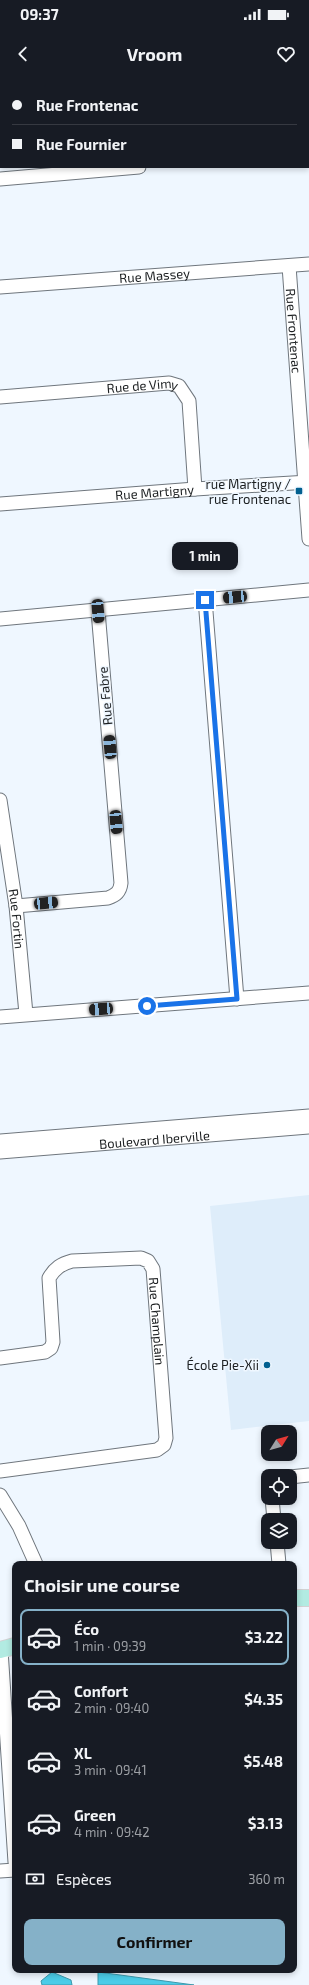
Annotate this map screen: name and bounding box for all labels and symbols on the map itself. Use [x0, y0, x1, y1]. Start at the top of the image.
street label: Rue Massey [119, 265, 191, 286]
street label: Rue Frontenac [283, 288, 305, 374]
street label: Rue de Vimy [106, 375, 180, 396]
place label: rue Martigny / rue Frontenac [206, 476, 291, 507]
street label: Rue Martigny [115, 481, 195, 503]
marker: rue Martigny / rue Frontenac [294, 486, 304, 496]
callout: 1 min [172, 542, 238, 570]
car [223, 590, 247, 604]
route end [196, 591, 214, 609]
car [91, 599, 105, 623]
street label: Rue Fabre [94, 666, 116, 726]
car [103, 735, 117, 759]
car [109, 810, 123, 834]
street label: Rue Fortin [5, 888, 28, 950]
car [34, 896, 58, 910]
route start [138, 997, 156, 1015]
car [89, 1002, 113, 1016]
street label: Boulevard Iberville [99, 1127, 210, 1152]
street label: Rue Champlain [146, 1277, 168, 1366]
place label: École Pie-Xii [186, 1356, 259, 1373]
marker: École Pie-Xii [262, 1360, 272, 1370]
north arrow [261, 1425, 297, 1461]

